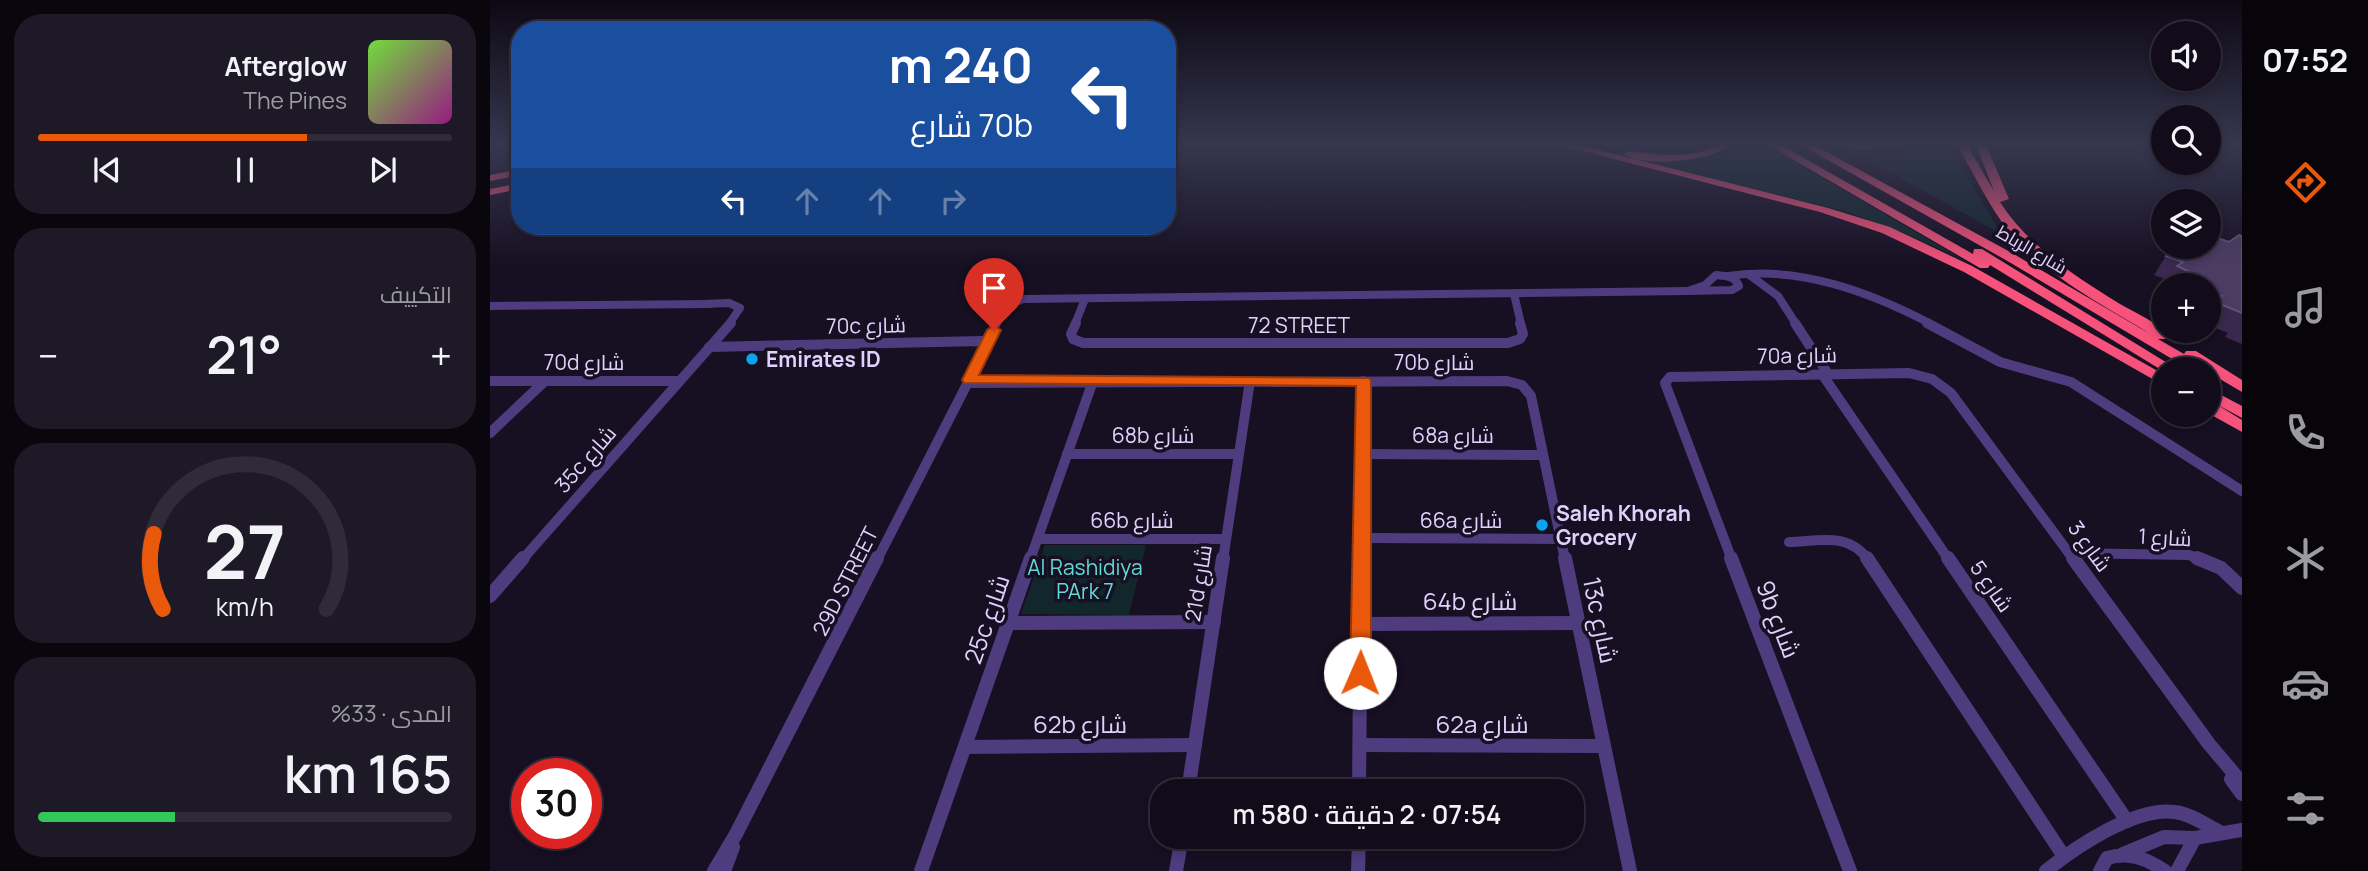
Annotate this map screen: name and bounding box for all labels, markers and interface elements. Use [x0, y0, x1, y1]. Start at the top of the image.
map controls [2151, 21, 2221, 427]
button: sound [2151, 21, 2221, 91]
text: 240 m [889, 31, 1033, 98]
text: 07:52 [2262, 38, 2348, 82]
text: Afterglow [225, 48, 347, 84]
icon: left [1057, 49, 1148, 140]
text: The Pines [243, 84, 347, 116]
text: 70b شارع [910, 103, 1033, 147]
button: search [2151, 105, 2221, 175]
icon: previous [88, 151, 126, 189]
icon: pause [226, 151, 264, 189]
icon: next [364, 151, 402, 189]
icon: directions [2281, 158, 2330, 207]
icon: left [715, 182, 753, 220]
icon: ahead [788, 182, 826, 220]
icon: ahead [861, 182, 899, 220]
icon: right [934, 182, 972, 220]
button: layers [2151, 189, 2221, 259]
street label: شارع الرباط [1992, 219, 2072, 280]
pin [964, 258, 1024, 330]
icon: arrive [975, 269, 1013, 307]
button: + [2151, 273, 2221, 343]
text: التكييف [380, 278, 452, 310]
icon: music [2281, 283, 2330, 332]
street label: 70c شارع [826, 310, 906, 341]
street label: 72 STREET [1248, 311, 1350, 339]
text: 21° [206, 319, 282, 390]
text: − [38, 329, 59, 381]
text: + [430, 329, 452, 381]
street label: 70a شارع [1757, 340, 1837, 371]
place label: Emirates ID [766, 345, 881, 373]
street label: 70d شارع [544, 348, 624, 377]
street label: 70b شارع [1394, 348, 1474, 377]
marker: Emirates ID [744, 351, 760, 367]
button: − [2151, 357, 2221, 427]
icon: phone [2281, 408, 2330, 457]
street label: 35c شارع [548, 420, 623, 499]
street label: 68b شارع [1112, 421, 1194, 450]
street label: 68a شارع [1412, 421, 1494, 450]
place label: Saleh Khorah Grocery [1556, 499, 1691, 551]
text: 27 [204, 501, 286, 601]
street label: 66b شارع [1090, 506, 1174, 535]
street label: 66a شارع [1420, 506, 1502, 535]
street label: شارع 3 [2061, 515, 2118, 578]
marker: Saleh Khorah Grocery [1534, 517, 1550, 533]
street label: 29D STREET [806, 521, 885, 640]
street label: شارع 1 [2138, 522, 2192, 553]
icon: climate [2281, 534, 2330, 583]
street label: 21d شارع [1178, 543, 1219, 624]
park label: Al Rashidiya PArk 7 [1027, 553, 1143, 605]
street label: شارع 5 [1963, 555, 2020, 618]
street label: 25c شارع [955, 570, 1018, 668]
street label: 13c شارع [1575, 574, 1626, 666]
street label: 9b شارع [1748, 576, 1809, 663]
street label: 64b شارع [1423, 584, 1517, 618]
text: km/h [216, 588, 274, 623]
position arrow [1323, 636, 1397, 710]
icon: car [2281, 659, 2330, 708]
text: المدى · 33% [330, 697, 452, 729]
street label: 62b شارع [1033, 707, 1127, 741]
street label: 62a شارع [1435, 707, 1529, 741]
text: 165 km [284, 738, 452, 809]
speed limit sign: 30 [511, 758, 602, 849]
icon: filters [2281, 784, 2330, 833]
text: 07:54 · 2 دقيقة · 580 m [1232, 796, 1502, 832]

